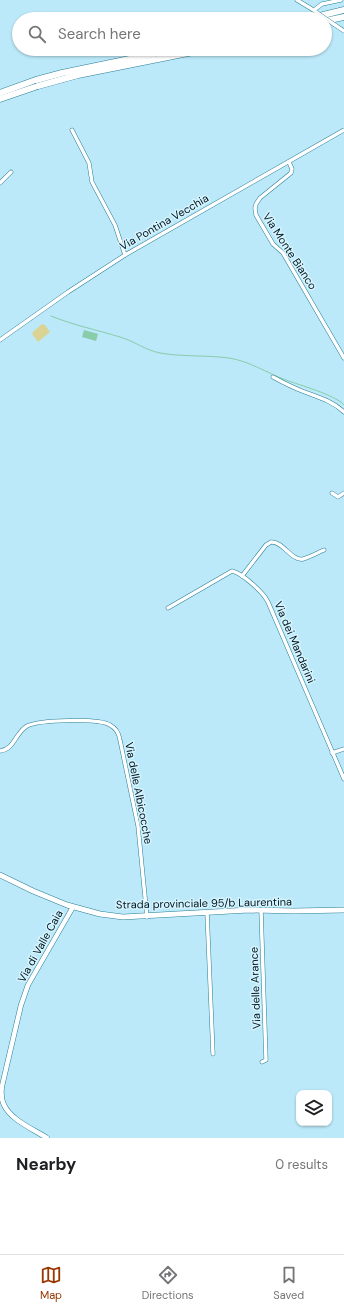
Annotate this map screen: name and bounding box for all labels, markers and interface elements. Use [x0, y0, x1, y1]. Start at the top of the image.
search box [12, 12, 332, 56]
icon: search [26, 23, 48, 45]
text: Search here [58, 24, 141, 44]
street label: Via Pontina Vecchia [117, 191, 211, 253]
street label: Via Monte Bianco [260, 210, 320, 292]
street label: Via dei Mandarini [271, 599, 319, 685]
street label: Via delle Albicocche [122, 741, 156, 845]
street label: Strada provinciale 95/b Laurentina [116, 894, 292, 912]
street label: Via di Valle Caia [14, 907, 66, 985]
street label: Via delle Arance [247, 947, 263, 1029]
map controls [296, 1090, 332, 1126]
button: layers [296, 1090, 332, 1126]
text: Nearby [16, 1153, 76, 1175]
text: 0 results [275, 1156, 328, 1173]
tab: Map [40, 1264, 62, 1302]
tab: Directions [142, 1264, 194, 1302]
tab: Saved [273, 1264, 304, 1302]

